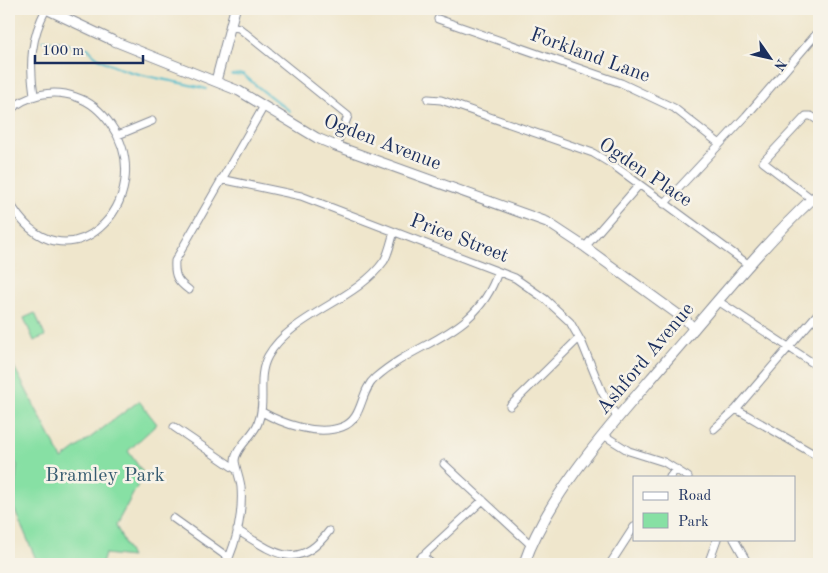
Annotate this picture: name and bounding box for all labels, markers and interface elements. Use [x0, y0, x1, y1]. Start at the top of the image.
street label: Forkland Lane [527, 25, 653, 87]
scale bar [35, 32, 142, 64]
north arrow [746, 32, 796, 82]
text: 100 m [42, 44, 84, 59]
text: N [771, 56, 789, 73]
street label: Ogden Avenue [320, 111, 444, 175]
street label: Ogden Place [595, 135, 695, 211]
street label: Price Street [407, 211, 511, 267]
street label: Ashford Avenue [594, 299, 698, 419]
park label: Bramley Park [45, 466, 165, 486]
legend [633, 476, 796, 540]
text: Road [678, 489, 712, 504]
text: Park [678, 515, 709, 530]

